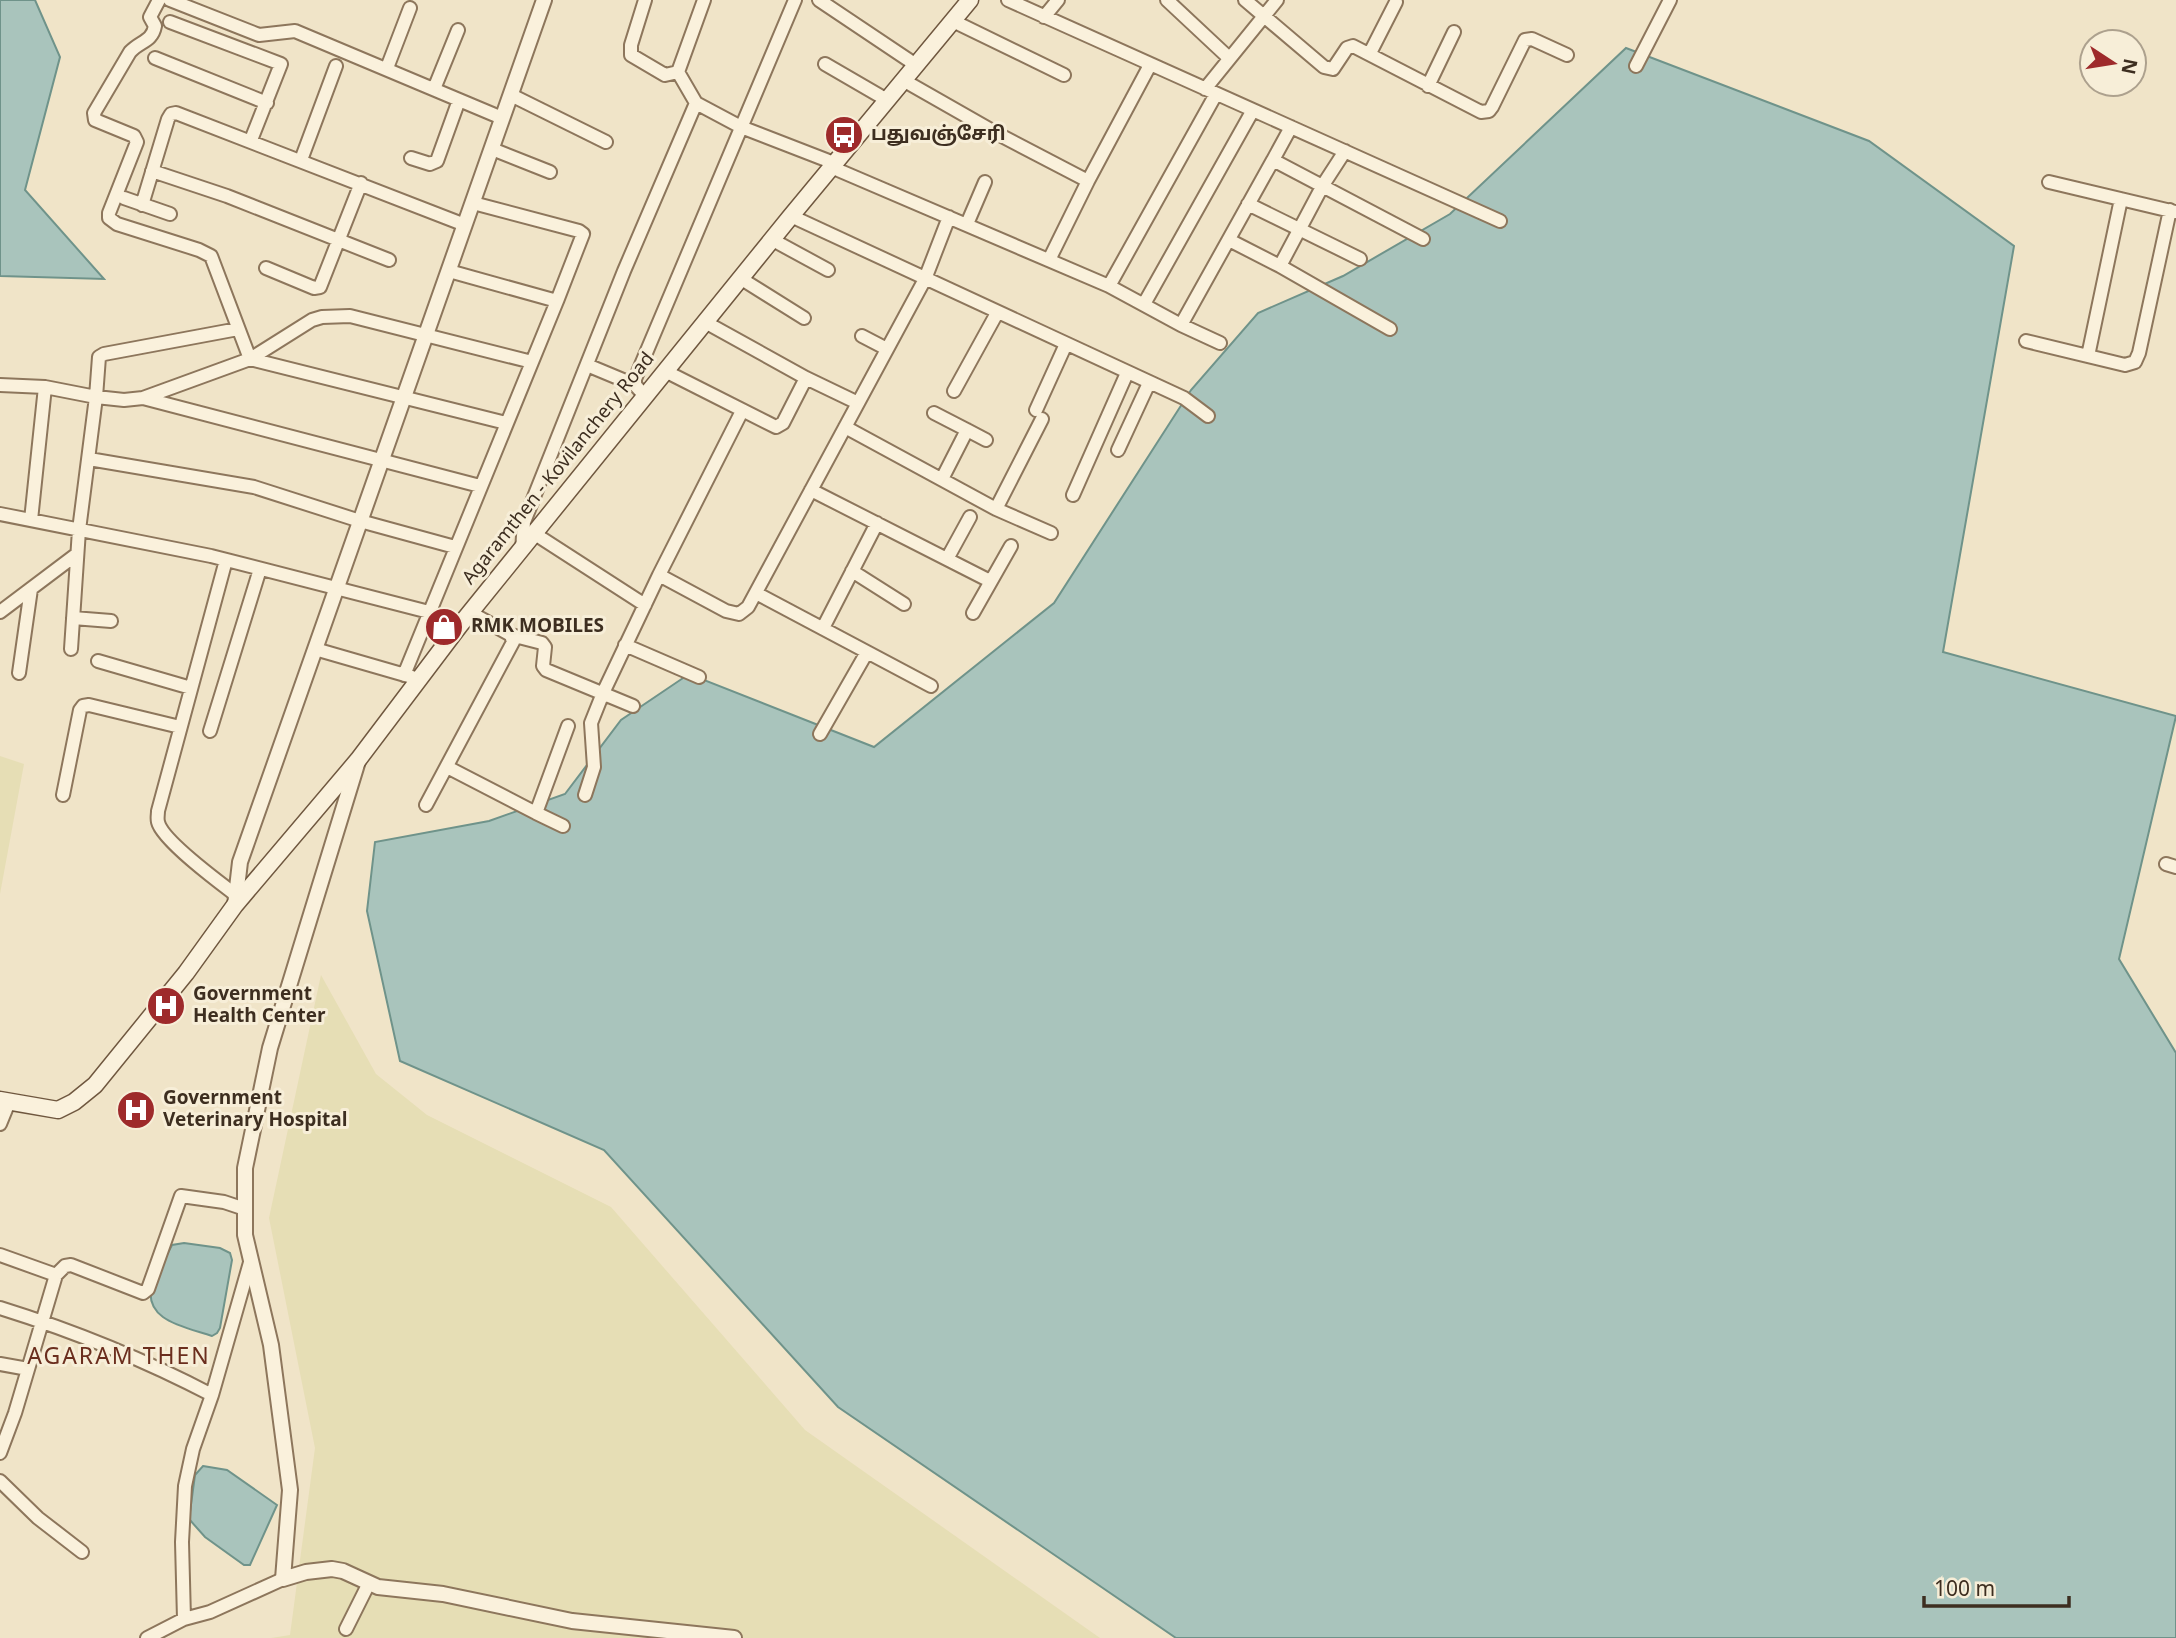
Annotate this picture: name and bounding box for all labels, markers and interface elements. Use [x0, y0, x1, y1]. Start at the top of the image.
north arrow [2078, 28, 2148, 98]
text: N [2114, 56, 2141, 76]
bus stop icon: பதுவஞ்சேரி [823, 114, 865, 156]
place label: பதுவஞ்சேரி [871, 123, 1006, 147]
street label: Agaramthen - Kovilanchery Road [458, 348, 660, 590]
shop icon: RMK MOBILES [423, 606, 465, 648]
place label: RMK MOBILES [471, 615, 604, 639]
place label: Government Health Center [193, 983, 326, 1029]
hospital icon: Government Health Center [145, 985, 187, 1027]
place label: Government Veterinary Hospital [163, 1087, 348, 1133]
hospital icon: Government Veterinary Hospital [115, 1089, 157, 1131]
district label: AGARAM THEN [27, 1344, 211, 1373]
scale bar [1924, 1564, 2069, 1608]
text: 100 m [1934, 1578, 1995, 1604]

